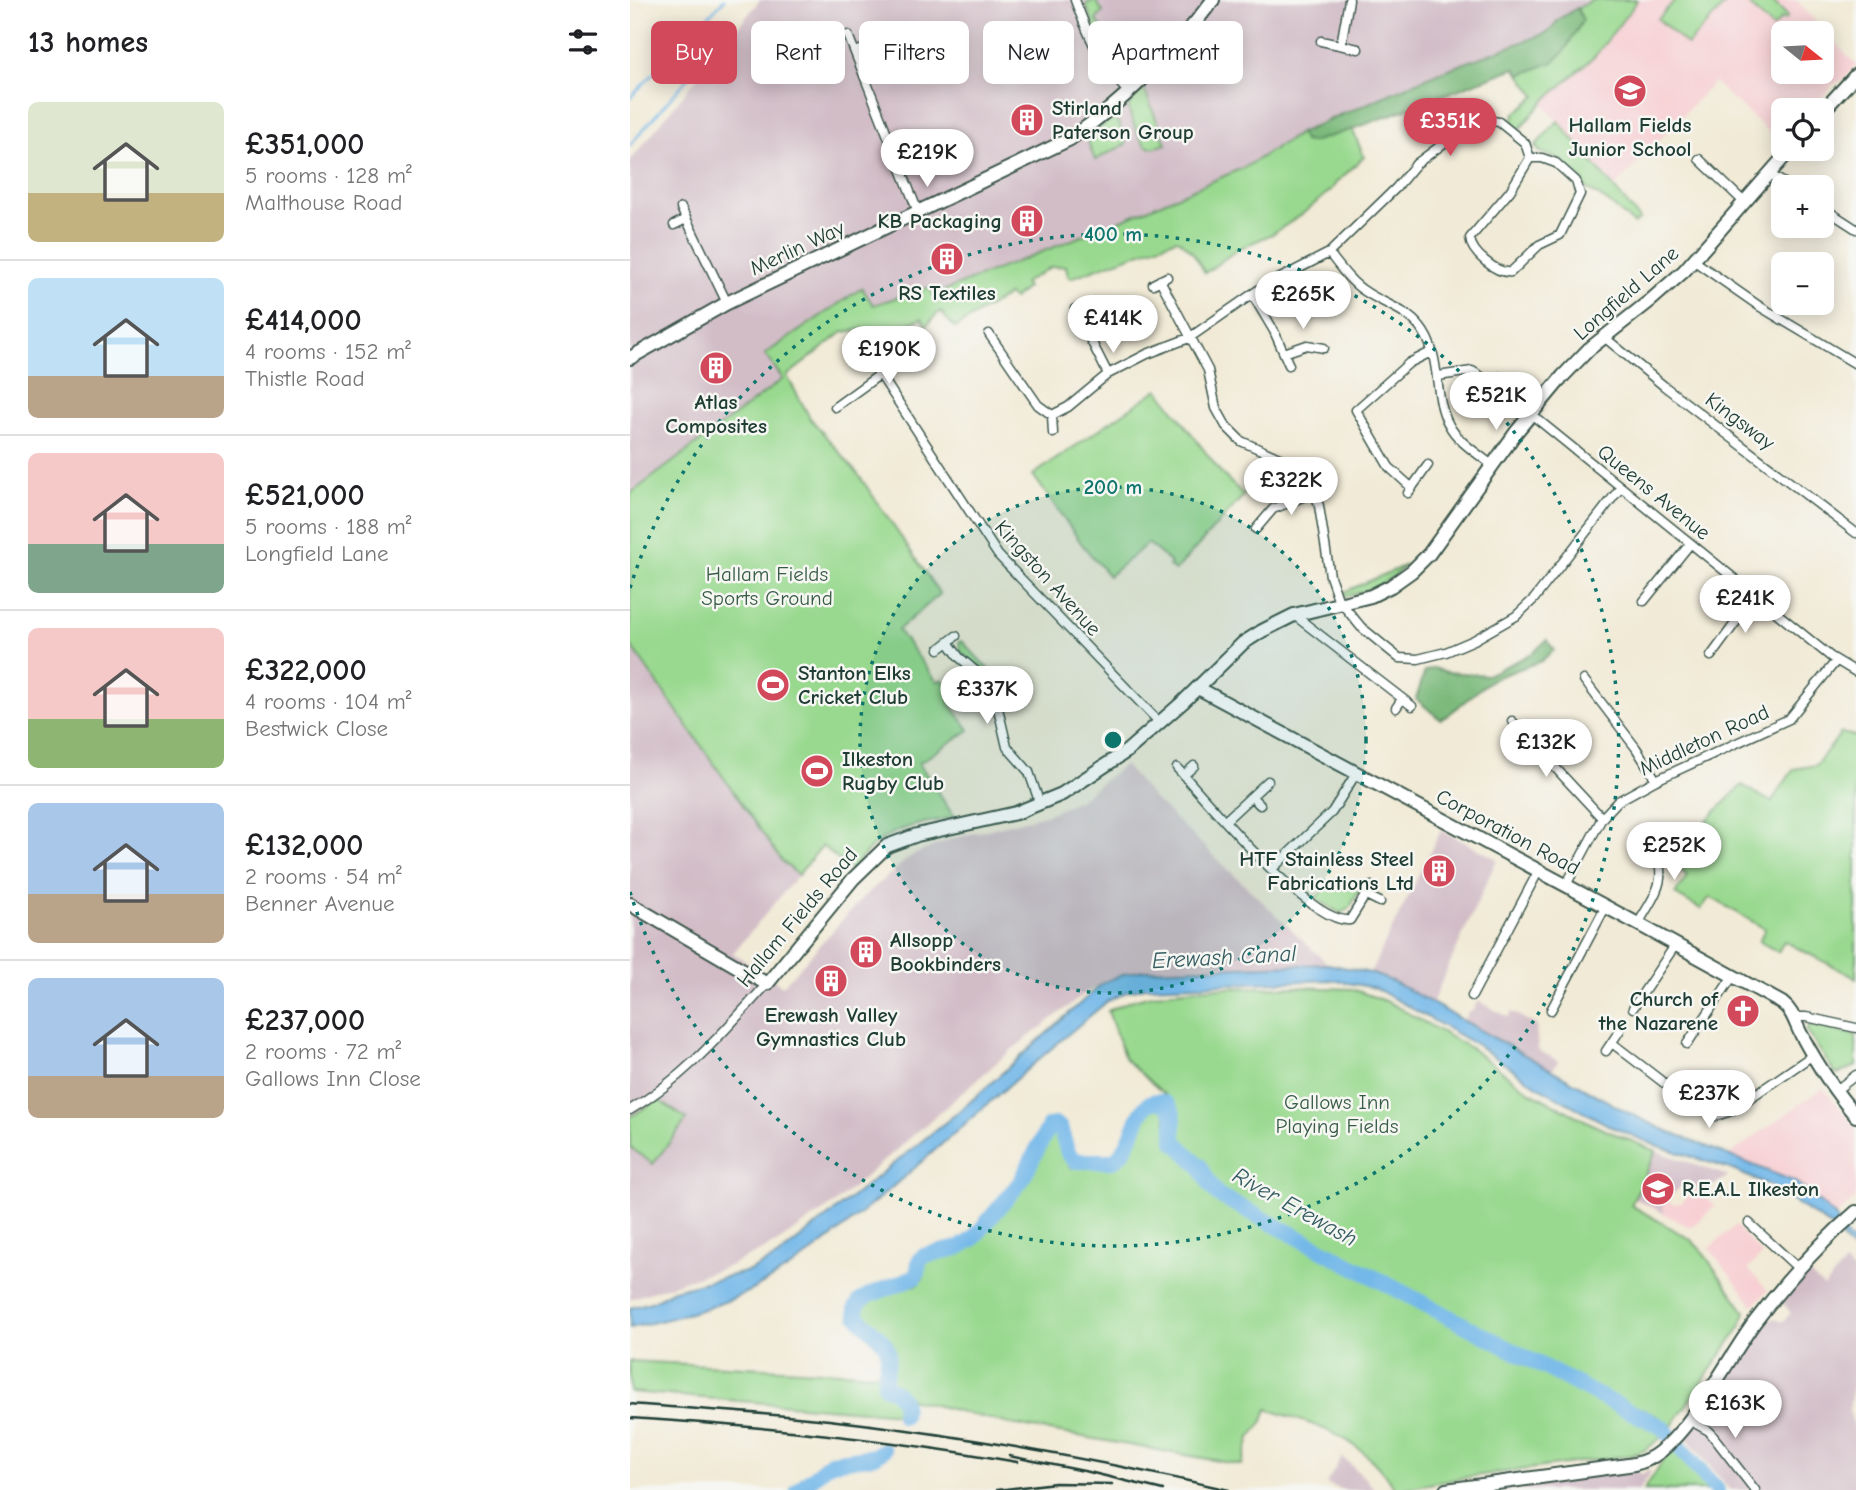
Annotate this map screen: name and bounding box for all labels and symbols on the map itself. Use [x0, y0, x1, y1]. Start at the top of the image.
north arrow [1771, 21, 1834, 84]
school or university icon: Hallam Fields Junior School [1611, 72, 1649, 110]
place label: Stirland Paterson Group [1052, 96, 1194, 144]
pin: £351K [1401, 99, 1499, 158]
building icon: Stirland Paterson Group [1008, 101, 1046, 139]
place label: Hallam Fields Junior School [1568, 113, 1692, 161]
pin: £219K [878, 130, 976, 189]
building icon: KB Packaging [1008, 202, 1046, 240]
place label: KB Packaging [878, 209, 1002, 233]
street label: Merlin Way [746, 215, 849, 280]
text: 400 m [1084, 222, 1142, 246]
building icon: RS Textiles [928, 240, 966, 278]
street label: Longfield Lane [1569, 241, 1683, 345]
pin: £265K [1254, 272, 1352, 331]
place label: RS Textiles [898, 281, 996, 305]
pin: £414K [1064, 296, 1162, 355]
pin: £190K [840, 326, 938, 386]
building icon: Atlas Composites [697, 349, 735, 387]
pin: £521K [1447, 372, 1545, 432]
street label: Kingsway [1701, 387, 1780, 455]
place label: Atlas Composites [665, 390, 767, 438]
street label: Queens Avenue [1593, 439, 1715, 545]
pin: £322K [1242, 458, 1340, 517]
text: 200 m [1084, 475, 1142, 499]
street label: Kingston Avenue [990, 515, 1106, 641]
park label: Hallam Fields Sports Ground [701, 562, 833, 610]
pin: £241K [1696, 576, 1794, 635]
place label: Stanton Elks Cricket Club [798, 661, 911, 709]
sports icon: Stanton Elks Cricket Club [754, 666, 792, 704]
pin: £337K [938, 666, 1036, 726]
street label: Middleton Road [1635, 699, 1773, 781]
pin: £132K [1497, 720, 1595, 779]
centre of rings [1101, 728, 1125, 752]
place label: Ilkeston Rugby Club [842, 747, 944, 795]
sports icon: Ilkeston Rugby Club [798, 752, 836, 790]
street label: Corporation Road [1432, 784, 1584, 880]
pin: £252K [1625, 822, 1723, 882]
street label: Hallam Fields Road [732, 842, 862, 992]
place label: HTF Stainless Steel Fabrications Ltd [1239, 847, 1414, 895]
building icon: HTF Stainless Steel Fabrications Ltd [1420, 852, 1458, 890]
place label: Allsopp Bookbinders [890, 928, 1001, 976]
building icon: Allsopp Bookbinders [847, 933, 885, 971]
water label: Erewash Canal [1151, 940, 1298, 974]
building icon: Erewash Valley Gymnastics Club [812, 962, 850, 1000]
place label: Church of the Nazarene [1598, 987, 1719, 1035]
church icon: Church of the Nazarene [1724, 992, 1762, 1030]
place label: Erewash Valley Gymnastics Club [756, 1003, 906, 1051]
pin: £237K [1660, 1070, 1758, 1130]
park label: Gallows Inn Playing Fields [1276, 1090, 1398, 1138]
water label: River Erewash [1228, 1162, 1362, 1252]
school or university icon: R.E.A.L Ilkeston [1639, 1170, 1677, 1208]
place label: R.E.A.L Ilkeston [1682, 1177, 1819, 1201]
pin: £163K [1686, 1380, 1784, 1440]

